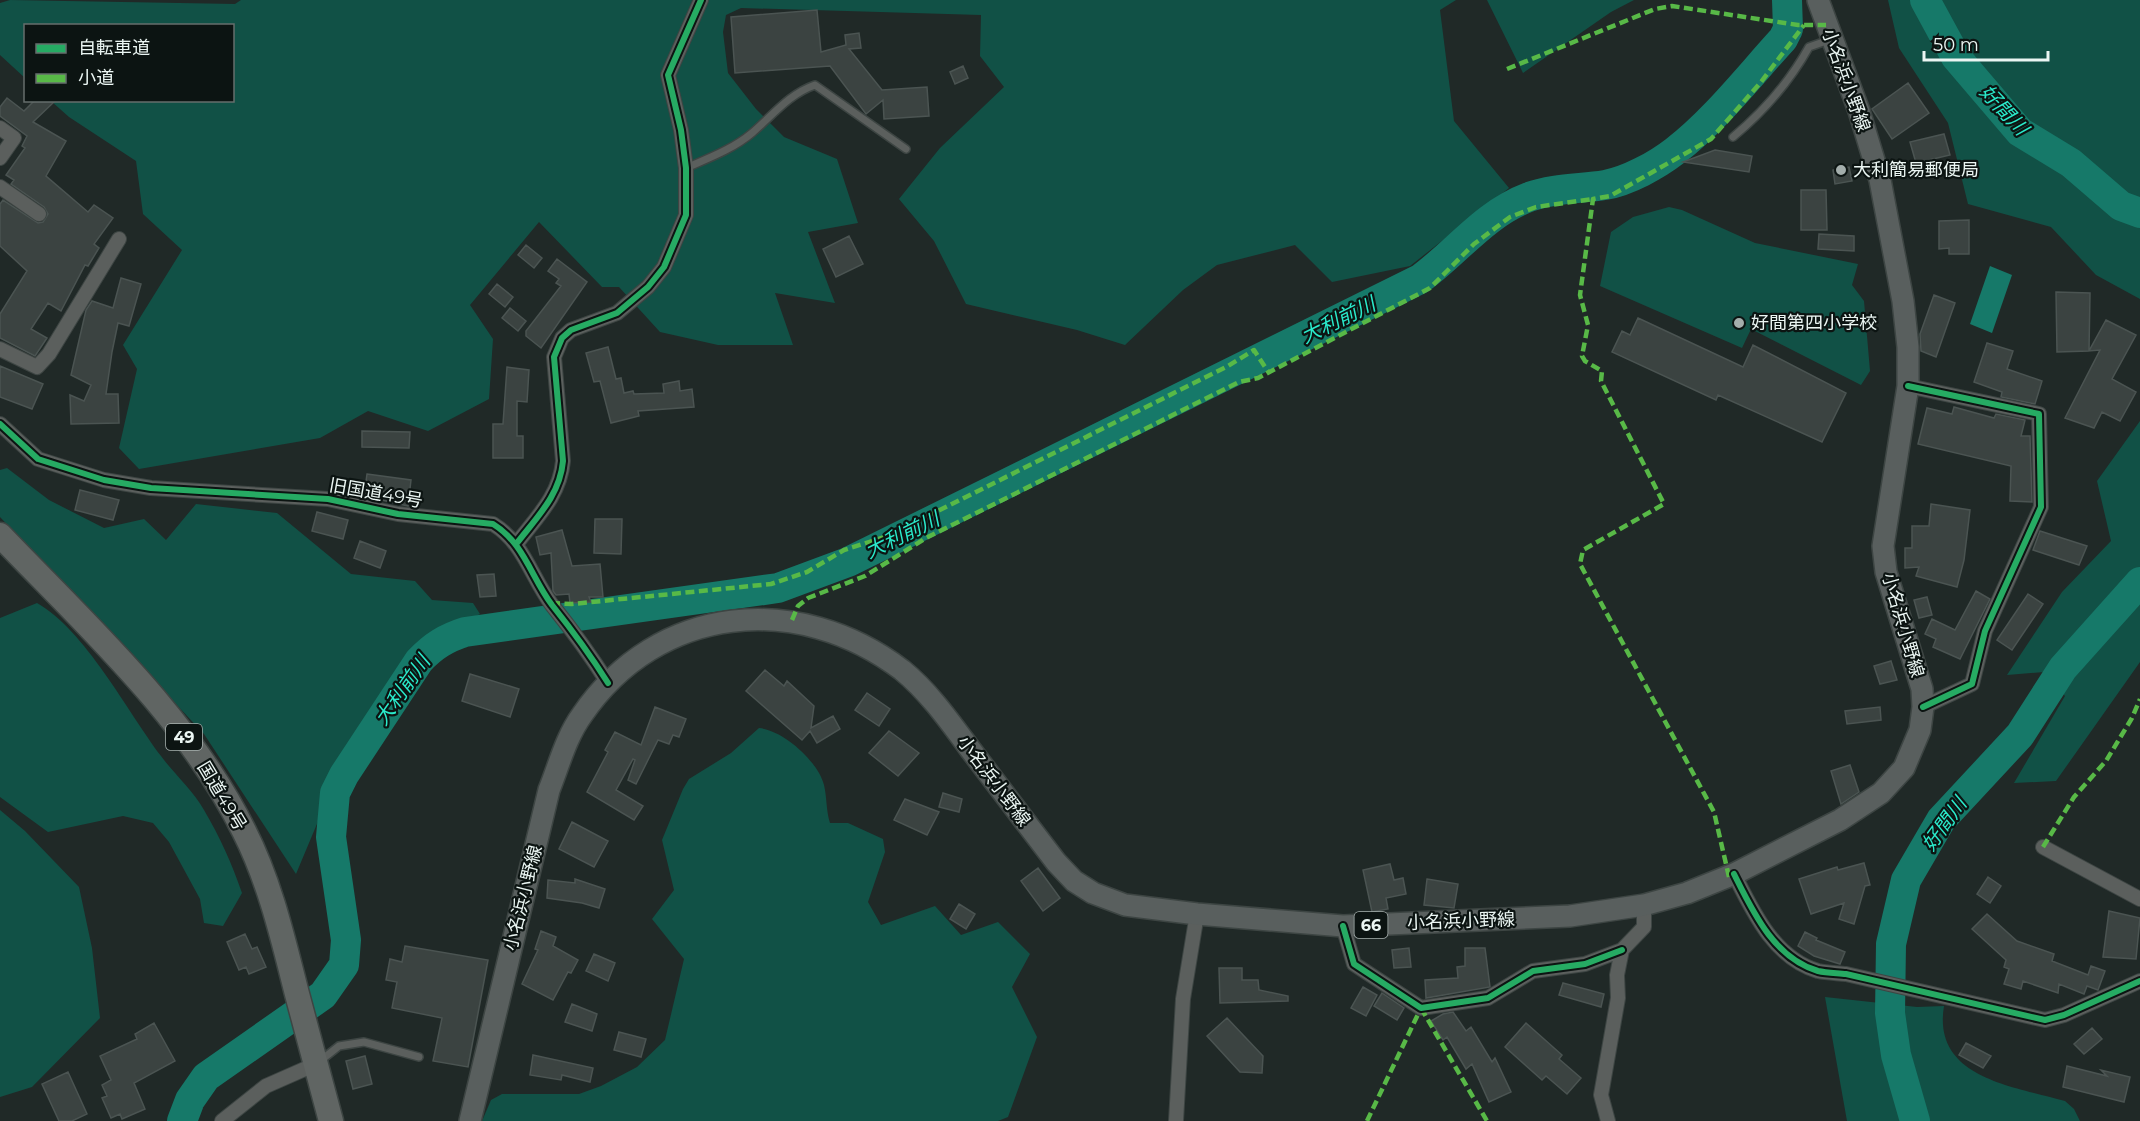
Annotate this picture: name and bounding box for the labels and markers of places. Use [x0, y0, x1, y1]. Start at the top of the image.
place label: 大利簡易郵便局 [1853, 159, 1979, 181]
marker: 大利簡易郵便局 [1834, 163, 1848, 177]
place label: 好間第四小学校 [1751, 312, 1877, 334]
marker: 好間第四小学校 [1732, 316, 1746, 330]

